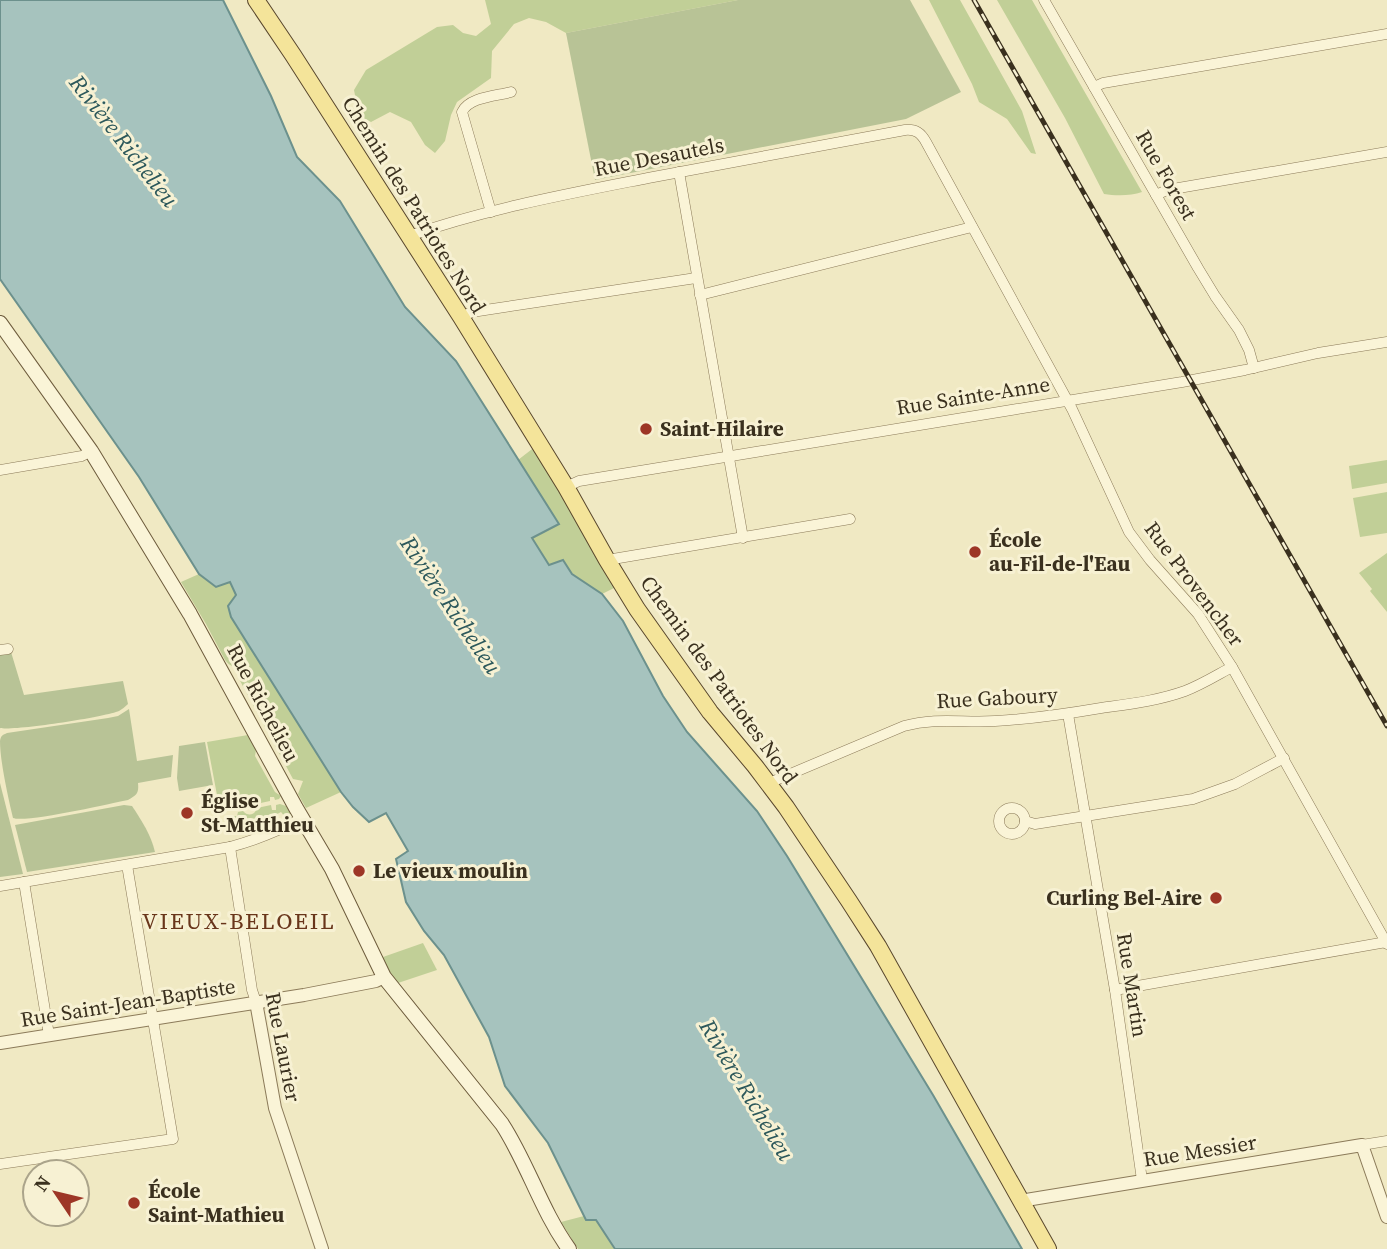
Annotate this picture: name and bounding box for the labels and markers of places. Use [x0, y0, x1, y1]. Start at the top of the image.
place label: Saint-Hilaire [660, 414, 784, 443]
marker: Saint-Hilaire [638, 421, 654, 437]
place label: École au-Fil-de-l'Eau [989, 525, 1130, 578]
marker: École au-Fil-de-l'Eau [967, 544, 983, 560]
place label: Église St-Matthieu [201, 786, 314, 839]
marker: Église St-Matthieu [179, 805, 195, 821]
place label: Le vieux moulin [373, 856, 528, 885]
marker: Le vieux moulin [351, 863, 367, 879]
place label: Curling Bel-Aire [1046, 883, 1202, 912]
marker: Curling Bel-Aire [1208, 890, 1224, 906]
place label: École Saint-Mathieu [148, 1176, 284, 1229]
marker: École Saint-Mathieu [126, 1195, 142, 1211]

